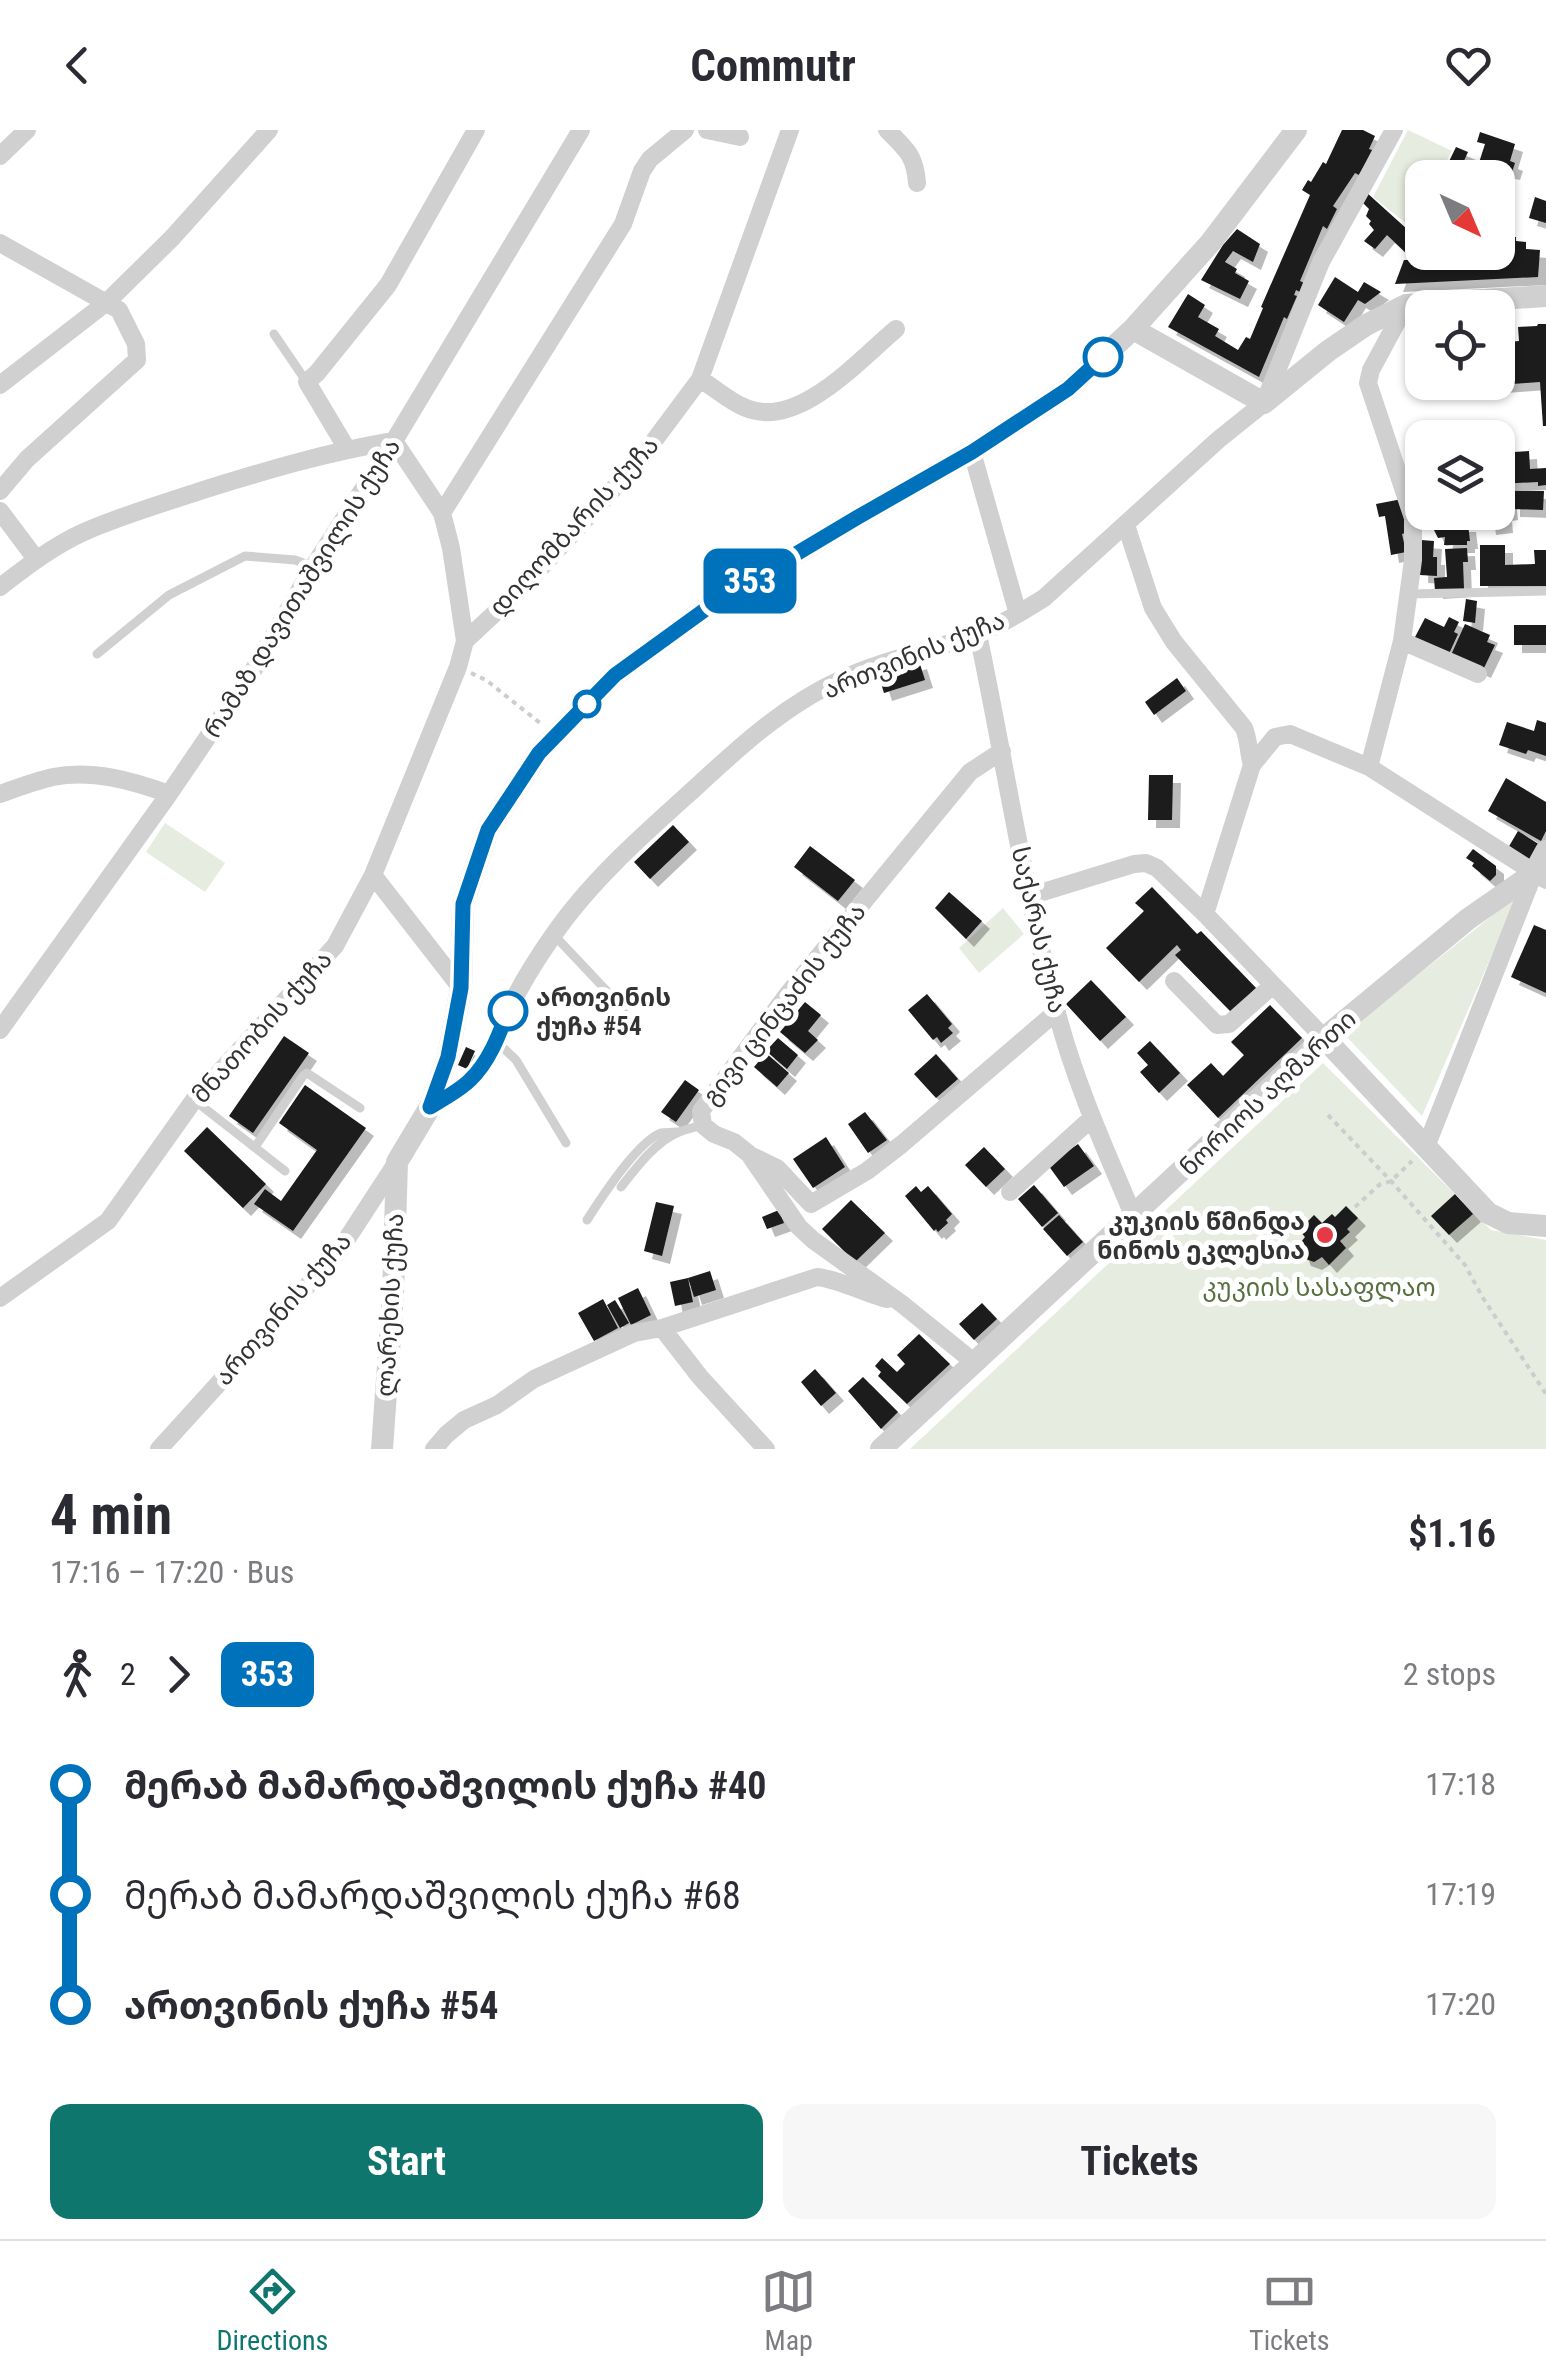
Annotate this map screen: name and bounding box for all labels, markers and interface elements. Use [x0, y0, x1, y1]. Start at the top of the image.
icon: back [50, 38, 105, 93]
icon: heart [1441, 38, 1496, 93]
text: Commutr [690, 39, 856, 92]
north arrow [1405, 160, 1515, 270]
map controls [1405, 160, 1515, 530]
button: locate [1405, 290, 1515, 400]
unlabelled marker [1084, 338, 1122, 376]
button: layers [1405, 420, 1515, 530]
street label: დიღომბარის ქუჩა [484, 430, 665, 622]
street label: რამაზ დავითაშვილის ქუჩა [198, 433, 407, 743]
line badge: 353 [692, 548, 808, 614]
text: 353 [723, 561, 777, 602]
street label: ართვინის ქუჩა [819, 605, 1009, 705]
unlabelled marker [574, 691, 600, 717]
street label: საქარას ქუჩა [1006, 844, 1072, 1016]
street label: გივი ცინცაძის ქუჩა [696, 898, 872, 1110]
street label: მნათობის ქუჩა [186, 945, 338, 1109]
place label: ართვინის ქუჩა #54 [536, 983, 671, 1041]
marker: ართვინის ქუჩა #54 [489, 992, 527, 1030]
street label: ნორიოს აღმართი [1174, 1004, 1363, 1183]
place label: კუკიის წმინდა ნინოს ეკლესია [1097, 1207, 1305, 1266]
street label: ლარეხის ქუჩა [371, 1212, 410, 1398]
marker: კუკიის წმინდა ნინოს ეკლესია [1314, 1224, 1336, 1246]
street label: ართვინის ქუჩა [209, 1227, 357, 1391]
park label: კუკიის სასაფლაო [1202, 1273, 1436, 1303]
text: 4 min [50, 1483, 172, 1547]
text: $1.16 [1408, 1512, 1496, 1556]
text: 17:16 – 17:20 · Bus [50, 1553, 294, 1591]
icon: walk [50, 1647, 105, 1702]
icon: forward [151, 1647, 206, 1702]
text: 353 [241, 1654, 294, 1695]
text: 2 [120, 1655, 136, 1693]
text: 2 stops [1403, 1655, 1496, 1693]
text: მერაბ მამარდაშვილის ქუჩა #40 [124, 1764, 766, 1808]
text: 17:18 [1425, 1765, 1496, 1803]
text: მერაბ მამარდაშვილის ქუჩა #68 [124, 1874, 741, 1918]
text: 17:19 [1425, 1875, 1496, 1913]
text: ართვინის ქუჩა #54 [124, 1984, 498, 2028]
text: 17:20 [1425, 1985, 1496, 2023]
button: Start [50, 2104, 763, 2219]
button: Tickets [783, 2104, 1496, 2219]
tab: Directions [216, 2264, 328, 2357]
tab: Map [761, 2264, 816, 2357]
tab: Tickets [1249, 2264, 1330, 2357]

